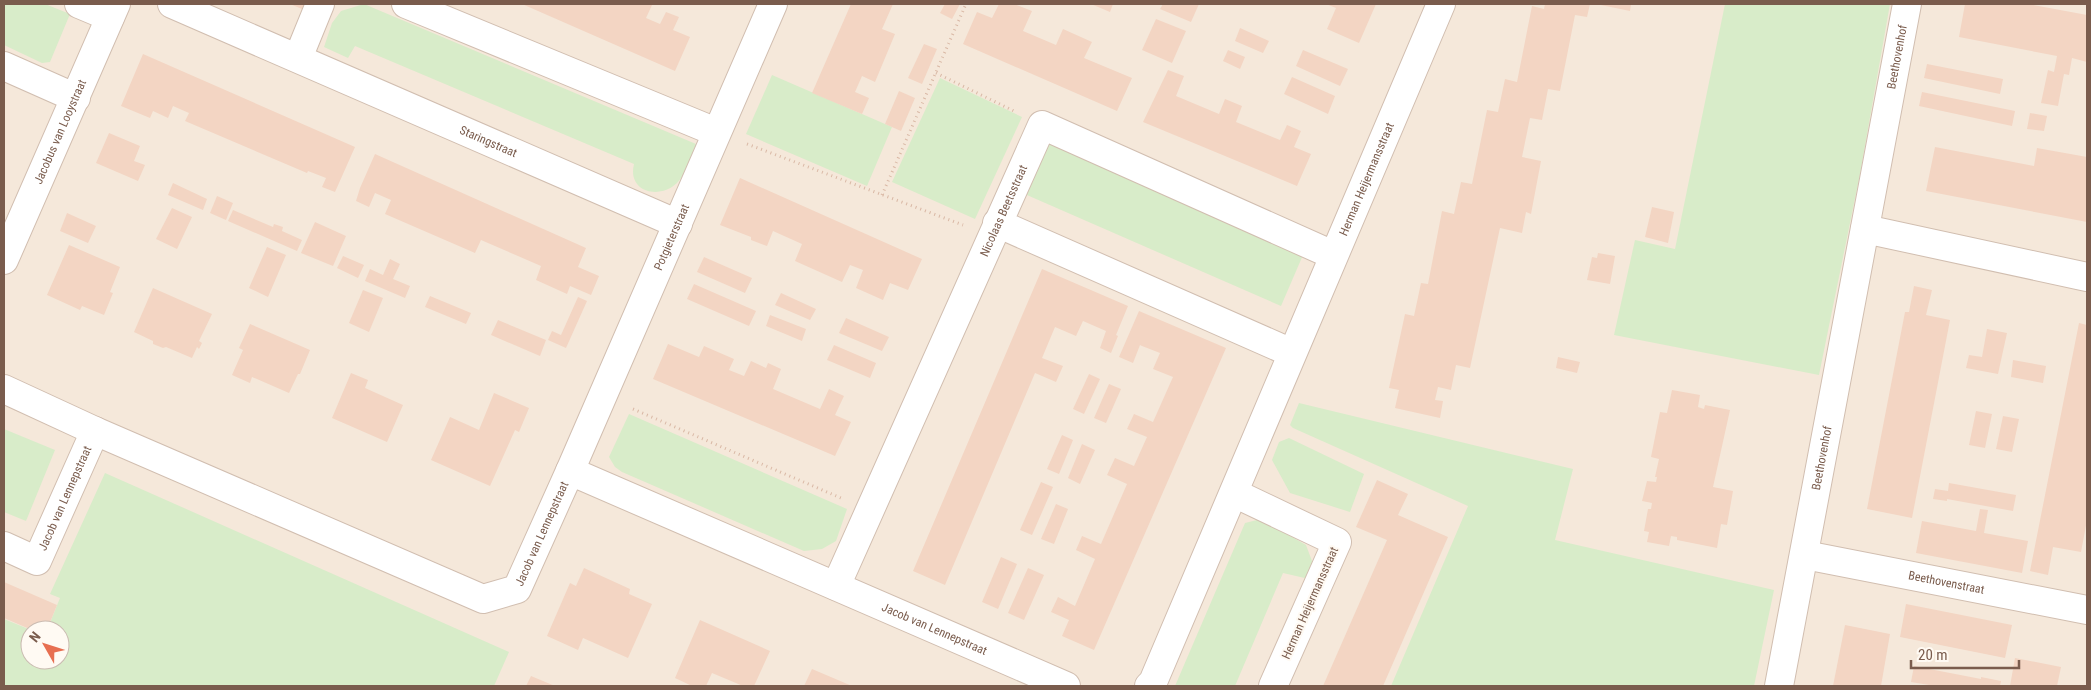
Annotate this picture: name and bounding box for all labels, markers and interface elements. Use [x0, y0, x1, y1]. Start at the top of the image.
street label: Beethovenhof [1884, 23, 1910, 90]
street label: Jacobus van Looystraat [31, 77, 89, 186]
street label: Herman Heijermansstraat [1336, 120, 1397, 238]
street label: Staringstraat [458, 123, 520, 160]
street label: Nicolaas Beetsstraat [977, 162, 1030, 259]
street label: Potgieterstraat [651, 201, 692, 272]
street label: Beethovenhof [1809, 424, 1835, 491]
street label: Jacob van Lennepstraat [36, 443, 95, 553]
street label: Jacob van Lennepstraat [512, 479, 572, 588]
street label: Herman Heijermansstraat [1279, 544, 1341, 661]
street label: Beethovenstraat [1907, 568, 1986, 597]
street label: Jacob van Lennepstraat [880, 600, 990, 658]
north arrow [20, 620, 70, 670]
text: N [26, 628, 44, 645]
scale bar [1911, 638, 2018, 670]
text: 20 m [1918, 646, 1948, 664]

